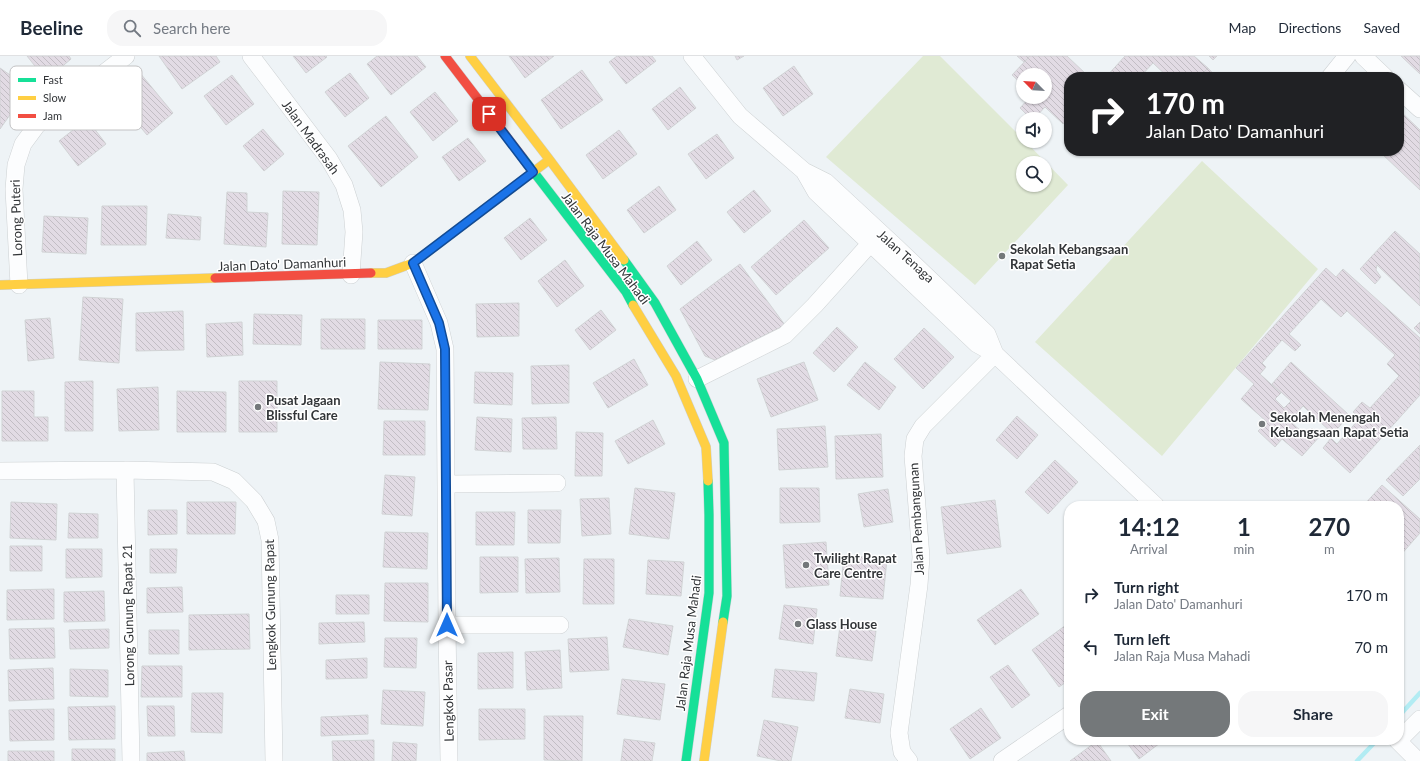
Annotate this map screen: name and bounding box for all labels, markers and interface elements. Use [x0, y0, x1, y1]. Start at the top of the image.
search box [107, 10, 387, 46]
text: Beeline [20, 16, 83, 39]
icon: search [121, 17, 143, 39]
text: Search here [153, 19, 230, 37]
text: Map [1229, 19, 1256, 36]
text: Directions [1278, 19, 1341, 36]
text: Saved [1363, 19, 1400, 36]
legend [10, 66, 142, 130]
north arrow [1016, 68, 1052, 104]
map controls [1016, 68, 1052, 192]
text: Fast [43, 73, 63, 86]
text: 170 m [1146, 86, 1225, 120]
icon: right [1080, 88, 1132, 140]
text: Slow [43, 91, 67, 104]
street label: Jalan Madrasah [279, 97, 343, 177]
pin [472, 97, 506, 131]
icon: arrive [478, 103, 500, 125]
text: Jam [43, 109, 62, 122]
button: sound [1016, 112, 1052, 148]
text: Jalan Dato' Damanhuri [1146, 120, 1324, 142]
button: search [1016, 156, 1052, 192]
street label: Lorong Puteri [7, 179, 25, 257]
street label: Jalan Raja Musa Mahadi [559, 189, 653, 307]
street label: Jalan Tenaga [874, 226, 938, 286]
place label: Sekolah Kebangsaan Rapat Setia [1010, 241, 1128, 272]
marker: Sekolah Kebangsaan Rapat Setia [997, 251, 1007, 261]
street label: Jalan Dato' Damanhuri [217, 254, 347, 274]
place label: Pusat Jagaan Blissful Care [266, 392, 341, 423]
marker: Pusat Jagaan Blissful Care [253, 402, 263, 412]
place label: Sekolah Menengah Kebangsaan Rapat Setia [1270, 409, 1409, 440]
marker: Sekolah Menengah Kebangsaan Rapat Setia [1257, 419, 1267, 429]
street label: Jalan Pembangunan [905, 462, 927, 576]
text: 14:12 [1118, 512, 1180, 541]
text: 1 [1237, 512, 1251, 541]
text: 270 [1308, 512, 1350, 541]
street label: Lengkok Gunung Rapat [261, 539, 279, 671]
text: Arrival [1130, 541, 1167, 557]
text: min [1234, 541, 1255, 557]
text: m [1324, 541, 1335, 557]
street label: Lorong Gunung Rapat 21 [119, 544, 137, 686]
place label: Twilight Rapat Care Centre [814, 550, 897, 581]
marker: Twilight Rapat Care Centre [801, 560, 811, 570]
street label: Jalan Raja Musa Mahadi [672, 574, 704, 712]
text: Turn right [1114, 578, 1179, 596]
icon: right [1080, 584, 1102, 606]
text: 170 m [1346, 586, 1388, 604]
text: Jalan Dato' Damanhuri [1114, 596, 1243, 612]
position arrow [426, 604, 468, 646]
place label: Glass House [806, 616, 877, 632]
marker: Glass House [793, 619, 803, 629]
text: Turn left [1114, 630, 1170, 648]
icon: left [1080, 636, 1102, 658]
text: 70 m [1354, 638, 1388, 656]
text: Jalan Raja Musa Mahadi [1114, 648, 1250, 664]
street label: Lengkok Pasar [439, 660, 457, 742]
button: Exit [1080, 691, 1230, 737]
button: Share [1238, 691, 1388, 737]

